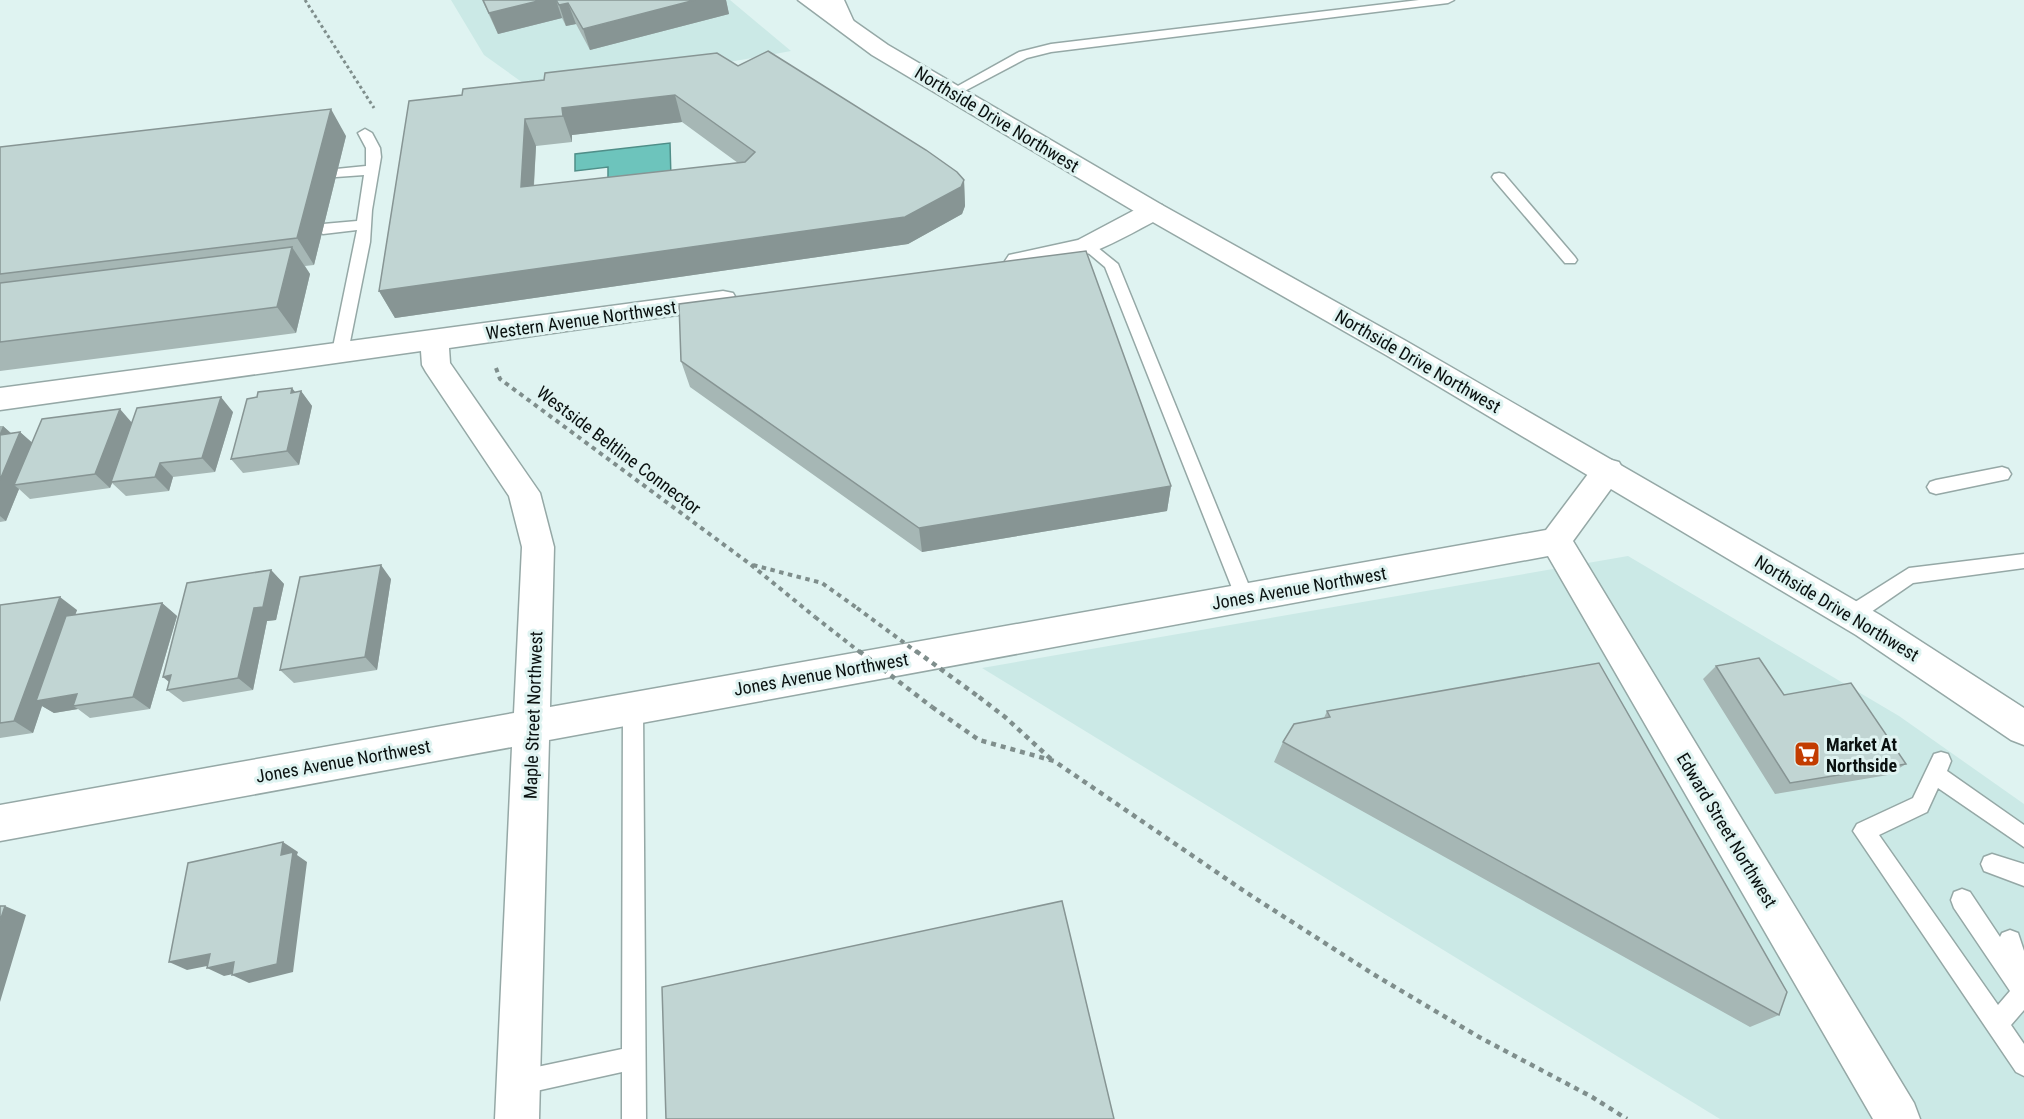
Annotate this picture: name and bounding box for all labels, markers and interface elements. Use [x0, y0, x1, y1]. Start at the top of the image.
street label: Northside Drive Northwest [911, 62, 1083, 176]
street label: Western Avenue Northwest [485, 296, 677, 344]
street label: Northside Drive Northwest [1331, 305, 1505, 417]
street label: Westside Beltline Connector [533, 382, 705, 519]
street label: Northside Drive Northwest [1751, 551, 1923, 665]
street label: Jones Avenue Northwest [1210, 562, 1388, 614]
street label: Maple Street Northwest [520, 631, 546, 799]
street label: Jones Avenue Northwest [732, 648, 910, 700]
place label: Market At Northside [1826, 734, 1897, 776]
street label: Jones Avenue Northwest [254, 735, 432, 787]
supermarket icon: Market At Northside [1792, 739, 1822, 769]
street label: Edward Street Northwest [1673, 749, 1781, 911]

